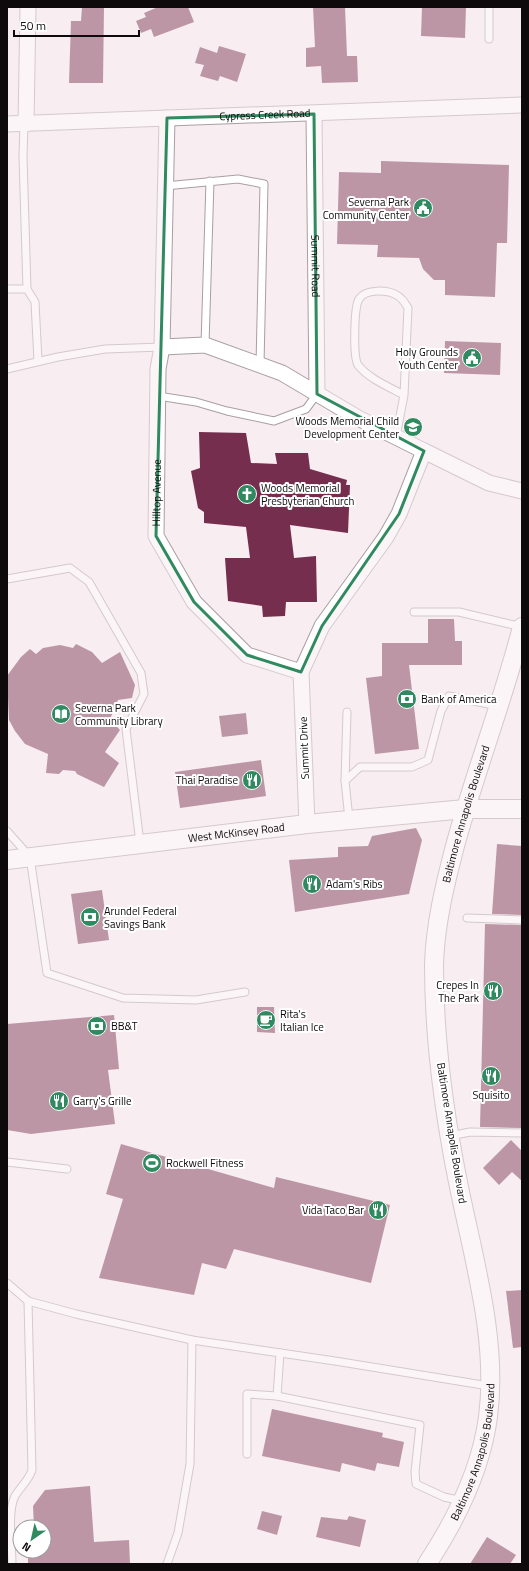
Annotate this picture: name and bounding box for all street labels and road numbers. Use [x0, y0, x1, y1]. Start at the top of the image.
street label: Cypress Creek Road [219, 105, 311, 124]
street label: Summit Road [307, 235, 324, 298]
street label: Hilltop Avenue [148, 459, 165, 526]
street label: Summit Drive [295, 716, 313, 780]
street label: Baltimore Annapolis Boulevard [438, 743, 494, 884]
street label: West McKinsey Road [187, 819, 286, 846]
street label: Baltimore Annapolis Boulevard [433, 1061, 471, 1205]
street label: Baltimore Annapolis Boulevard [446, 1383, 498, 1523]

